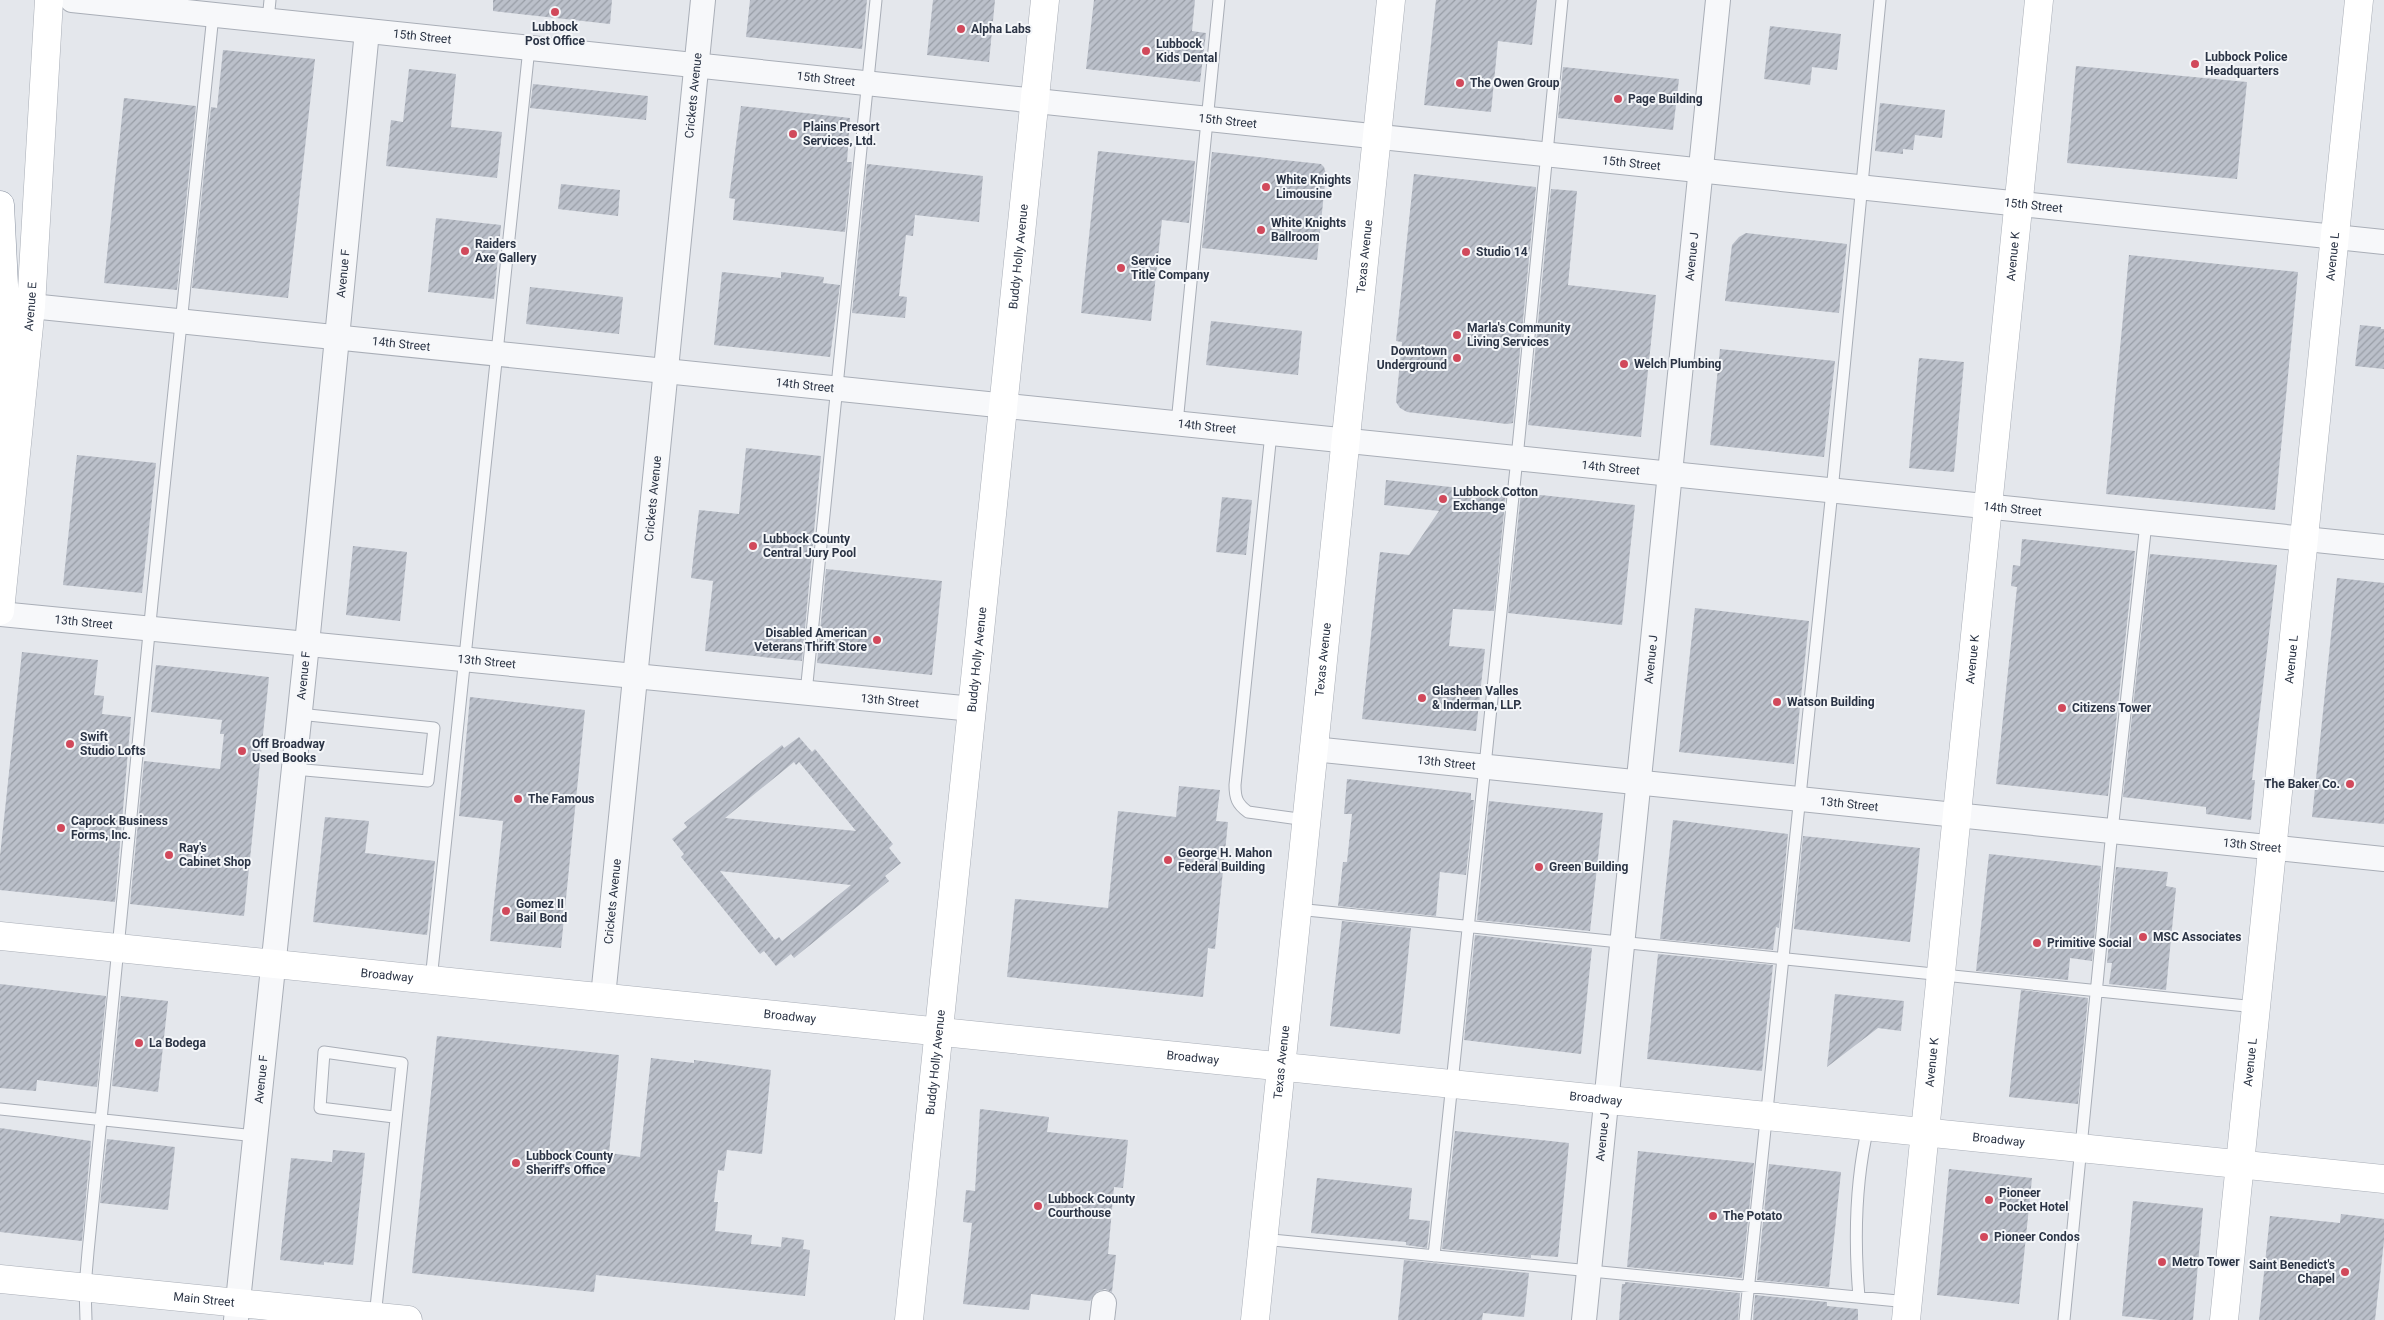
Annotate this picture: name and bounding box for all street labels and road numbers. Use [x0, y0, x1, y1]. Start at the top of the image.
street label: 15th Street [392, 27, 452, 47]
street label: Crickets Avenue [682, 52, 705, 139]
street label: 15th Street [796, 69, 856, 89]
street label: 15th Street [1198, 111, 1258, 131]
street label: 15th Street [1602, 153, 1661, 173]
street label: 15th Street [2003, 195, 2063, 215]
street label: Buddy Holly Avenue [1006, 203, 1031, 310]
street label: Texas Avenue [1354, 219, 1375, 294]
street label: Avenue K [2004, 230, 2023, 282]
street label: Avenue J [1683, 231, 1701, 282]
street label: Avenue L [2323, 231, 2342, 282]
street label: Avenue F [334, 248, 353, 299]
street label: Avenue E [21, 281, 39, 332]
street label: 14th Street [371, 334, 431, 354]
street label: 14th Street [775, 375, 835, 395]
street label: 14th Street [1177, 416, 1237, 436]
street label: Crickets Avenue [642, 455, 664, 542]
street label: 14th Street [1581, 458, 1641, 478]
street label: 14th Street [1983, 499, 2043, 519]
street label: Buddy Holly Avenue [965, 606, 989, 713]
street label: 13th Street [54, 612, 114, 632]
street label: Texas Avenue [1312, 622, 1334, 697]
street label: Avenue K [1963, 633, 1982, 685]
street label: Avenue J [1642, 634, 1660, 684]
street label: Avenue L [2282, 634, 2301, 684]
street label: Avenue F [294, 650, 313, 701]
street label: 13th Street [457, 652, 517, 671]
street label: 13th Street [860, 691, 920, 711]
street label: 13th Street [1416, 753, 1476, 773]
street label: 13th Street [1819, 794, 1879, 814]
street label: 13th Street [2222, 835, 2282, 855]
street label: Crickets Avenue [601, 858, 624, 945]
street label: Broadway [360, 966, 414, 985]
street label: Broadway [763, 1007, 817, 1026]
street label: Buddy Holly Avenue [923, 1009, 948, 1116]
street label: Texas Avenue [1271, 1025, 1292, 1100]
street label: Avenue K [1923, 1036, 1941, 1088]
street label: Avenue L [2241, 1037, 2260, 1087]
street label: Broadway [1166, 1048, 1220, 1067]
street label: Avenue F [252, 1054, 271, 1104]
street label: Broadway [1569, 1089, 1623, 1108]
street label: Avenue J [1593, 1112, 1612, 1162]
street label: Broadway [1972, 1130, 2026, 1149]
street label: Main Street [173, 1289, 235, 1310]

